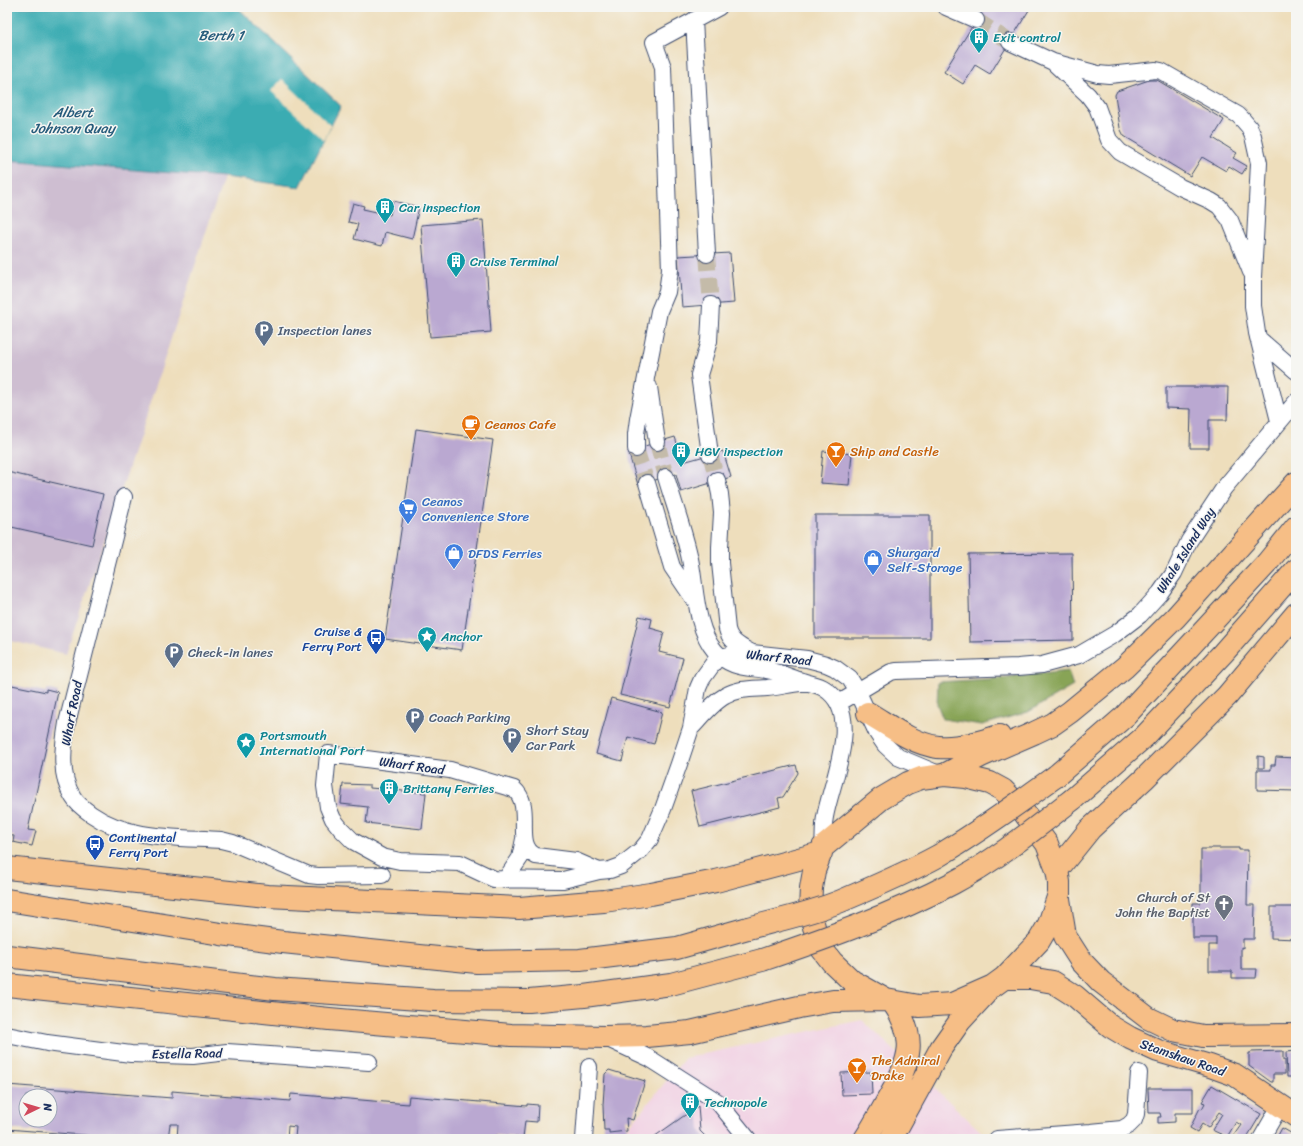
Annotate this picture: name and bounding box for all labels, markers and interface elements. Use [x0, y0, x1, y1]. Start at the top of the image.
water label: Berth 1 [199, 23, 245, 48]
building icon: Exit control [968, 26, 990, 54]
place label: Exit control [993, 26, 1061, 49]
water label: Albert Johnson Quay [31, 100, 116, 141]
building icon: Car inspection [374, 196, 396, 224]
place label: Car inspection [399, 196, 480, 219]
building icon: Cruise Terminal [445, 250, 467, 278]
place label: Cruise Terminal [470, 250, 559, 273]
parking icon: Inspection lanes [253, 319, 275, 347]
place label: Inspection lanes [277, 319, 372, 342]
cafe icon: Ceanos Cafe [460, 413, 482, 441]
place label: Ceanos Cafe [485, 413, 556, 436]
building icon: HGV inspection [670, 440, 692, 468]
place label: HGV inspection [695, 440, 783, 463]
bar icon: Ship and Castle [825, 440, 847, 468]
place label: Ship and Castle [850, 440, 939, 463]
place label: Ceanos Convenience Store [422, 490, 530, 528]
supermarket icon: Ceanos Convenience Store [397, 497, 419, 525]
street label: Whale Island Way [1150, 502, 1221, 598]
place label: Shurgard Self-Storage [887, 541, 963, 579]
shop icon: DFDS Ferries [443, 542, 465, 570]
place label: DFDS Ferries [468, 542, 542, 565]
shop icon: Shurgard Self-Storage [862, 548, 884, 576]
place label: Cruise & Ferry Port [302, 620, 362, 658]
place icon: Anchor [416, 625, 438, 653]
place label: Anchor [440, 625, 482, 648]
bus stop icon: Cruise & Ferry Port [365, 627, 387, 655]
parking icon: Check-in lanes [163, 641, 185, 669]
place label: Check-in lanes [188, 641, 274, 664]
street label: Wharf Road [745, 643, 814, 672]
street label: Wharf Road [54, 678, 89, 747]
parking icon: Coach Parking [404, 706, 426, 734]
place label: Coach Parking [429, 706, 511, 729]
place label: Short Stay Car Park [526, 719, 589, 757]
place label: Portsmouth International Port [259, 724, 366, 762]
parking icon: Short Stay Car Park [501, 726, 523, 754]
place icon: Portsmouth International Port [235, 731, 257, 759]
street label: Wharf Road [378, 750, 447, 782]
building icon: Brittany Ferries [378, 777, 400, 805]
place label: Brittany Ferries [403, 777, 495, 800]
place label: Continental Ferry Port [109, 826, 177, 864]
bus stop icon: Continental Ferry Port [84, 833, 106, 861]
place label: Church of St John the Baptist [1115, 886, 1211, 924]
church icon: Church of St John the Baptist [1213, 893, 1235, 921]
street label: Stamshaw Road [1137, 1032, 1230, 1083]
street label: Estella Road [152, 1041, 224, 1066]
place label: The Admiral Drake [871, 1049, 940, 1087]
bar icon: The Admiral Drake [846, 1056, 868, 1084]
north arrow [18, 1088, 58, 1128]
building icon: Technopole [679, 1091, 701, 1119]
place label: Technopole [704, 1091, 768, 1114]
text: N [38, 1102, 57, 1112]

